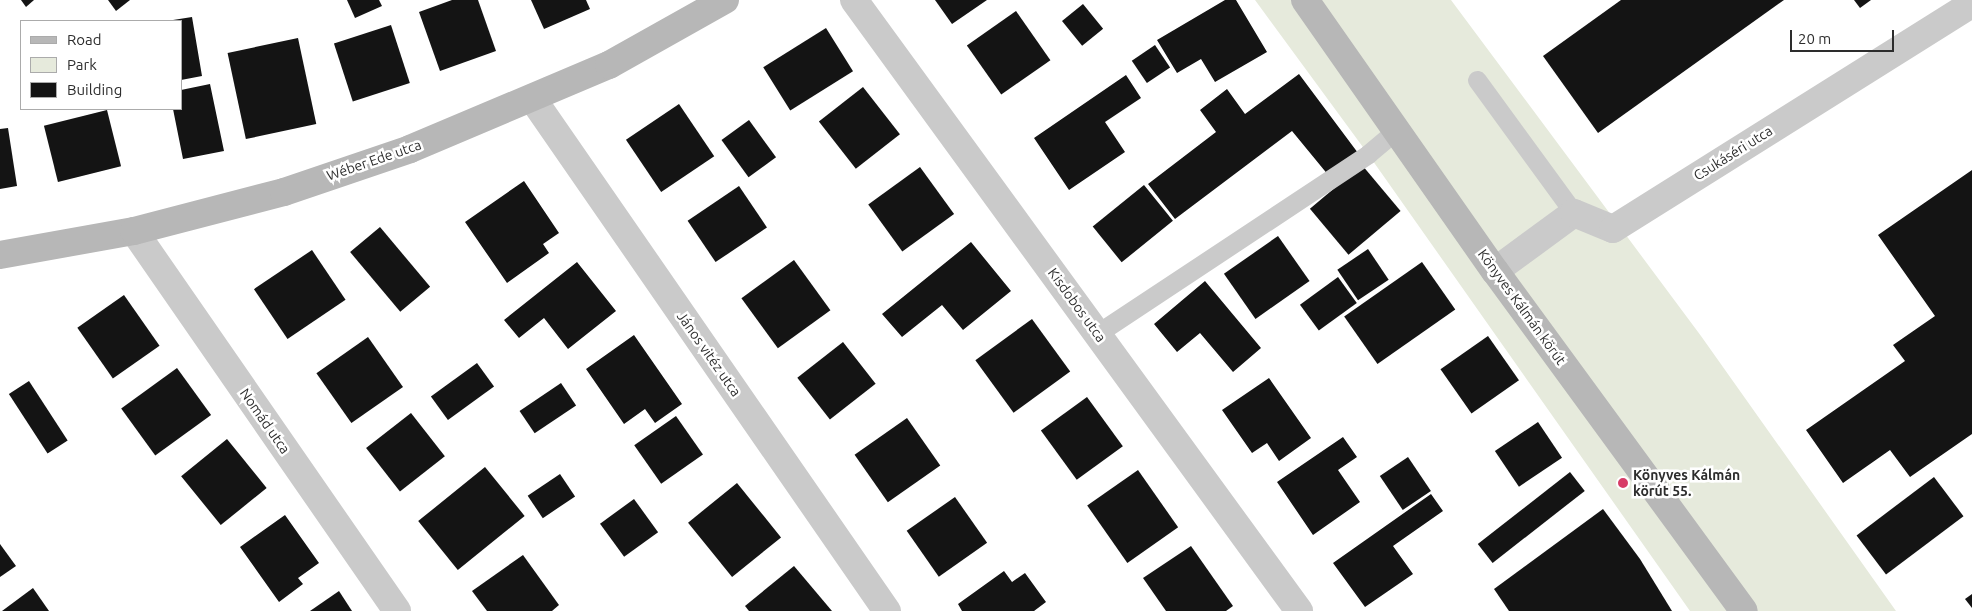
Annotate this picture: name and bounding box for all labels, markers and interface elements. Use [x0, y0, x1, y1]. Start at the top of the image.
legend [20, 20, 182, 110]
scale bar [1792, 20, 1896, 52]
text: 20 m [1798, 30, 1831, 47]
text: Road [67, 31, 102, 48]
text: Park [67, 56, 97, 73]
text: Building [67, 81, 122, 98]
street label: Csukáséri utca [1690, 122, 1776, 184]
street label: Wéber Ede utca [325, 136, 423, 184]
street label: Könyves Kálmán körút [1474, 246, 1570, 368]
street label: Kisdobos utca [1045, 265, 1109, 345]
street label: János vitéz utca [674, 308, 744, 400]
street label: Nomád utca [236, 385, 294, 457]
place label: Könyves Kálmán körút 55. [1633, 467, 1740, 500]
marker: Könyves Kálmán körút 55. [1617, 477, 1629, 489]

